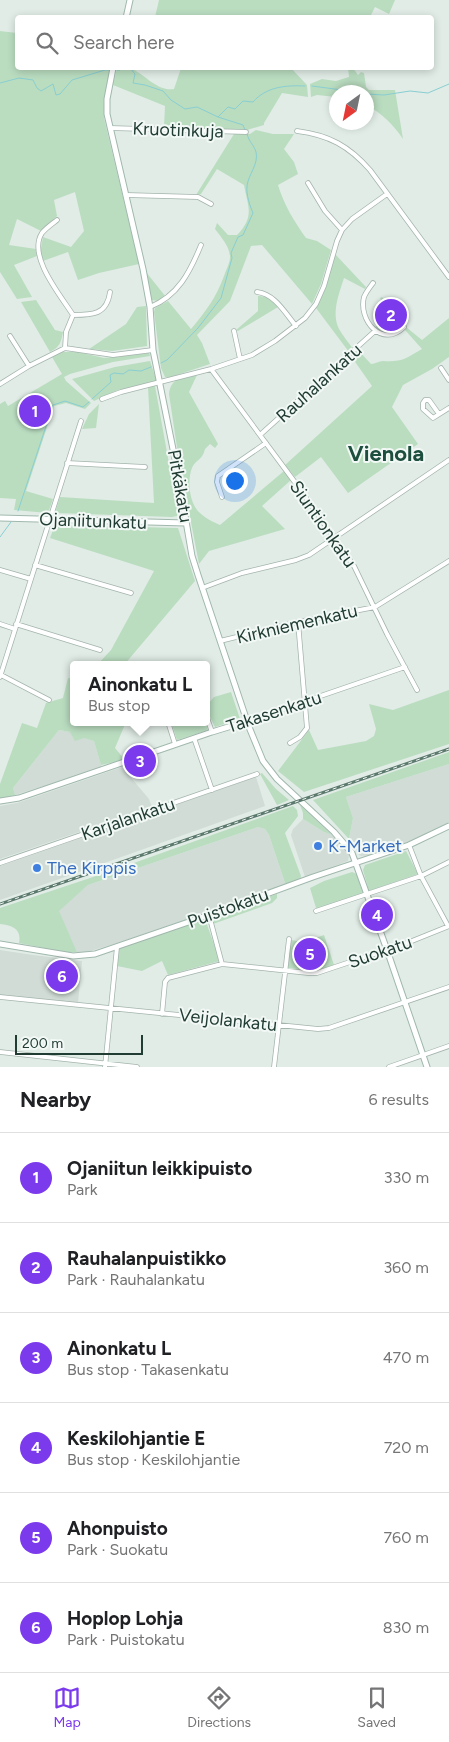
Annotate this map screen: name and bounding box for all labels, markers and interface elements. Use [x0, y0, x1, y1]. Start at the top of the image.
search box [15, 15, 434, 70]
icon: search [33, 29, 61, 57]
text: Search here [73, 31, 175, 54]
north arrow [329, 85, 374, 130]
street label: Kruotinkuja [132, 117, 224, 143]
pin: 2 [375, 296, 407, 334]
street label: Rauhalankatu [272, 339, 366, 427]
pin: 1 [19, 392, 51, 430]
district label: Vienola [348, 440, 424, 467]
street label: Pitkäkatu [163, 448, 197, 524]
your location [222, 468, 248, 494]
street label: Siuntionkatu [285, 476, 361, 572]
street label: Ojaniitunkatu [39, 508, 147, 534]
street label: Kirkniemenkatu [234, 599, 360, 649]
popup [70, 661, 210, 726]
text: Ainonkatu L [88, 673, 192, 696]
street label: Takasenkatu [224, 686, 324, 738]
text: Bus stop [88, 696, 150, 715]
pin: 3 [124, 742, 156, 780]
street label: Karjalankatu [78, 793, 178, 845]
place label: K-Market [328, 835, 402, 857]
marker: K-Market [312, 840, 324, 852]
place label: The Kirppis [47, 857, 136, 879]
marker: The Kirppis [31, 862, 43, 874]
street label: Puistokatu [184, 883, 272, 933]
pin: 4 [361, 896, 393, 934]
street label: Suokatu [345, 931, 415, 973]
pin: 5 [294, 935, 326, 973]
pin: 6 [46, 957, 78, 995]
street label: Veijolankatu [178, 1004, 278, 1036]
scale bar [15, 1032, 142, 1055]
text: 200 m [22, 1035, 63, 1052]
text: Nearby [20, 1087, 91, 1112]
text: 6 results [368, 1090, 429, 1109]
text: Ojaniitun leikkipuisto [67, 1157, 252, 1180]
text: 1 [33, 1168, 39, 1187]
text: 330 m [384, 1168, 429, 1187]
text: Park [67, 1180, 97, 1199]
text: Rauhalanpuistikko [67, 1247, 226, 1270]
text: 2 [31, 1258, 41, 1277]
text: 360 m [383, 1258, 429, 1277]
text: Park · Rauhalankatu [67, 1270, 205, 1289]
text: Ainonkatu L [67, 1337, 171, 1360]
text: 3 [32, 1348, 40, 1367]
text: 470 m [383, 1348, 429, 1367]
text: Bus stop · Takasenkatu [67, 1360, 229, 1379]
text: Keskilohjantie E [67, 1427, 206, 1450]
text: 4 [31, 1438, 41, 1457]
text: 720 m [384, 1438, 429, 1457]
text: Bus stop · Keskilohjantie [67, 1450, 240, 1469]
text: Ahonpuisto [67, 1517, 168, 1540]
text: 5 [31, 1528, 41, 1547]
text: 760 m [384, 1528, 429, 1547]
text: Park · Suokatu [67, 1540, 168, 1559]
text: Hoplop Lohja [67, 1607, 183, 1630]
text: 6 [31, 1618, 41, 1637]
text: 830 m [383, 1618, 429, 1637]
text: Park · Puistokatu [67, 1630, 185, 1649]
tab: Map [53, 1684, 81, 1731]
tab: Directions [187, 1684, 251, 1731]
tab: Saved [357, 1684, 396, 1731]

